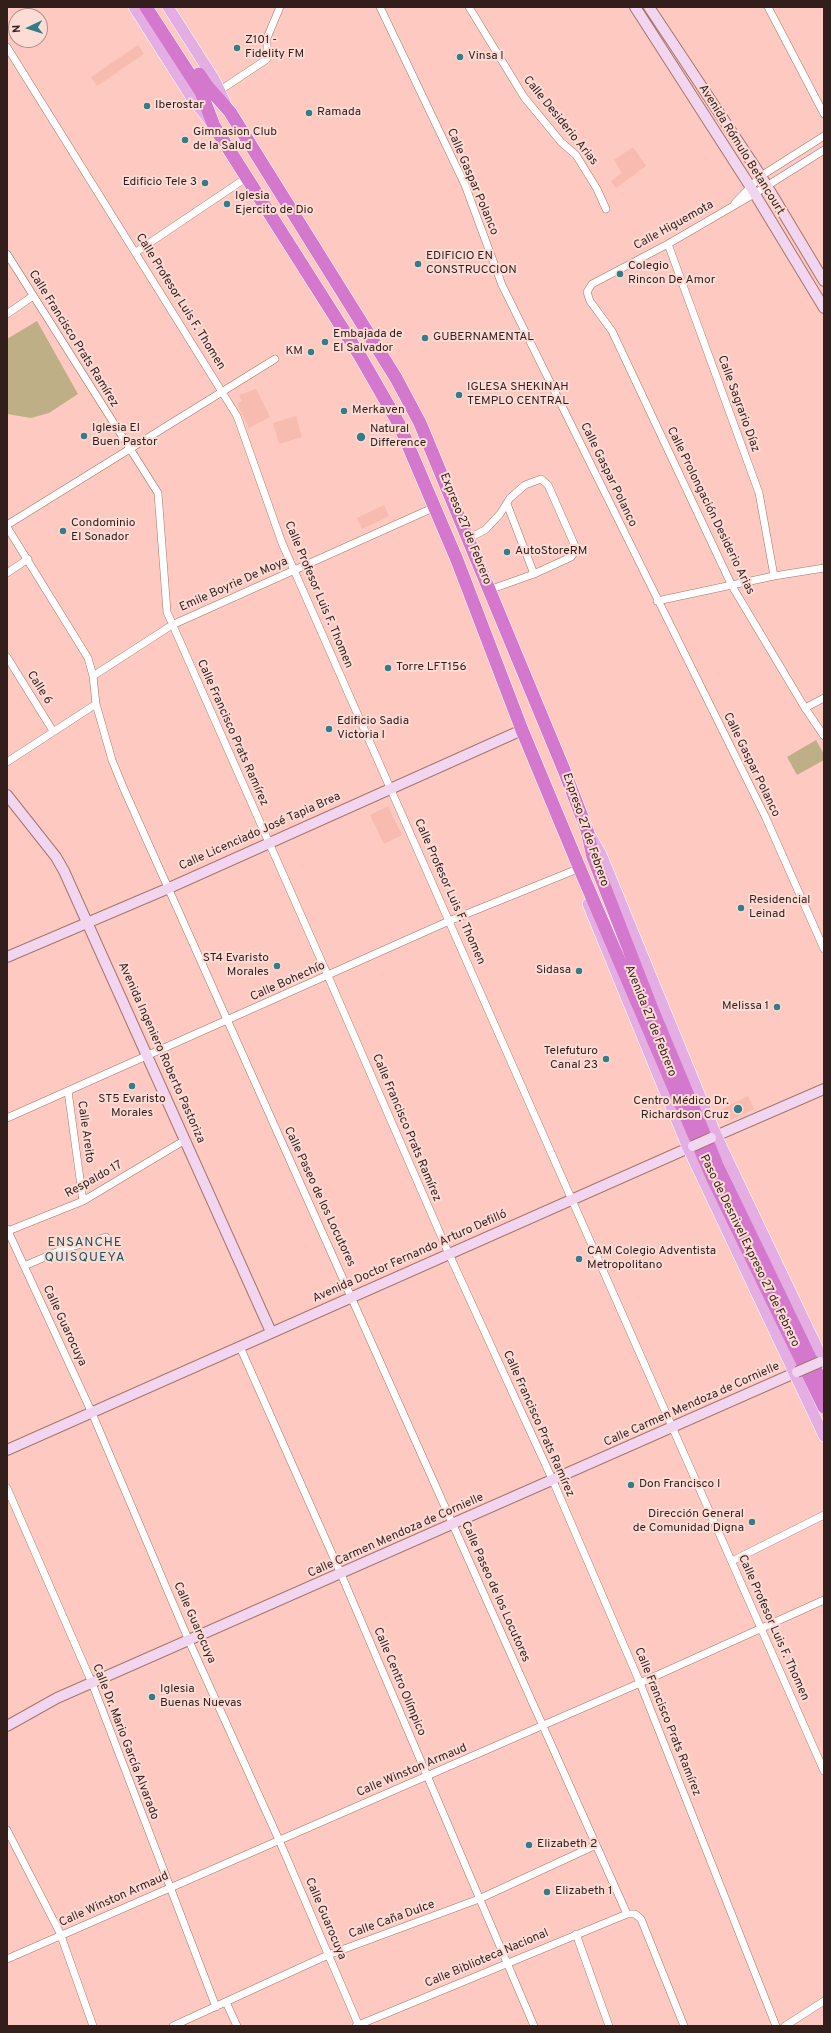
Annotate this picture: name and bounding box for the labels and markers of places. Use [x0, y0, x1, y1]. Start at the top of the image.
place label: Z101 - Fidelity FM [245, 34, 304, 62]
marker: Z101 - Fidelity FM [232, 43, 242, 53]
place label: Vinsa I [468, 50, 504, 64]
marker: Vinsa I [455, 52, 465, 62]
place label: Iberostar [155, 99, 204, 113]
marker: Iberostar [142, 101, 152, 111]
place label: Ramada [317, 106, 361, 120]
marker: Ramada [304, 108, 314, 118]
place label: Gimnasion Club de la Salud [193, 126, 277, 154]
marker: Gimnasion Club de la Salud [180, 135, 190, 145]
place label: Edificio Tele 3 [123, 176, 197, 190]
marker: Edificio Tele 3 [200, 178, 210, 188]
place label: Iglesia Ejercito de Dio [235, 190, 313, 218]
marker: Iglesia Ejercito de Dio [222, 199, 232, 209]
place label: EDIFICIO EN CONSTRUCCION [426, 250, 517, 278]
marker: EDIFICIO EN CONSTRUCCION [413, 259, 423, 269]
place label: Colegio Rincon De Amor [628, 260, 715, 288]
marker: Colegio Rincon De Amor [615, 269, 625, 279]
place label: Embajada de El Salvador [333, 328, 402, 356]
place label: GUBERNAMENTAL [433, 331, 534, 345]
marker: GUBERNAMENTAL [420, 333, 430, 343]
marker: Embajada de El Salvador [320, 337, 330, 347]
place label: KM [285, 345, 303, 359]
marker: KM [306, 347, 316, 357]
place label: IGLESA SHEKINAH TEMPLO CENTRAL [467, 381, 569, 409]
marker: IGLESA SHEKINAH TEMPLO CENTRAL [454, 390, 464, 400]
place label: Merkaven [352, 404, 405, 418]
marker: Merkaven [339, 406, 349, 416]
place label: Iglesia El Buen Pastor [92, 422, 158, 450]
place label: Natural Difference [370, 423, 426, 451]
marker: Iglesia El Buen Pastor [79, 431, 89, 441]
marker: Natural Difference [355, 431, 367, 443]
place label: Condominio El Sonador [71, 517, 135, 545]
marker: Condominio El Sonador [58, 526, 68, 536]
place label: AutoStoreRM [515, 545, 587, 559]
marker: AutoStoreRM [502, 547, 512, 557]
place label: Torre LFT156 [396, 661, 467, 675]
marker: Torre LFT156 [383, 663, 393, 673]
place label: Edificio Sadia Victoria I [337, 715, 409, 743]
marker: Edificio Sadia Victoria I [324, 724, 334, 734]
place label: Residencial Leinad [749, 894, 810, 922]
marker: Residencial Leinad [736, 903, 746, 913]
place label: ST4 Evaristo Morales [203, 952, 269, 980]
marker: ST4 Evaristo Morales [272, 961, 282, 971]
place label: Sidasa [536, 964, 571, 978]
marker: Sidasa [574, 966, 584, 976]
place label: Melissa 1 [722, 1000, 769, 1014]
marker: Melissa 1 [772, 1002, 782, 1012]
place label: Telefuturo Canal 23 [544, 1045, 598, 1073]
marker: Telefuturo Canal 23 [601, 1054, 611, 1064]
marker: ST5 Evaristo Morales [127, 1081, 137, 1091]
place label: ST5 Evaristo Morales [98, 1093, 166, 1121]
place label: Centro Médico Dr. Richardson Cruz [633, 1095, 729, 1123]
marker: Centro Médico Dr. Richardson Cruz [732, 1103, 744, 1115]
place label: CAM Colegio Adventista Metropolitano [587, 1245, 716, 1273]
marker: CAM Colegio Adventista Metropolitano [574, 1254, 584, 1264]
place label: Don Francisco I [639, 1478, 721, 1492]
marker: Don Francisco I [626, 1480, 636, 1490]
place label: Dirección General de Comunidad Digna [633, 1508, 744, 1536]
marker: Dirección General de Comunidad Digna [747, 1517, 757, 1527]
place label: Iglesia Buenas Nuevas [160, 1683, 242, 1711]
marker: Iglesia Buenas Nuevas [147, 1692, 157, 1702]
place label: Elizabeth 2 [537, 1838, 597, 1852]
marker: Elizabeth 2 [524, 1840, 534, 1850]
place label: Elizabeth 1 [555, 1885, 612, 1899]
marker: Elizabeth 1 [542, 1887, 552, 1897]

